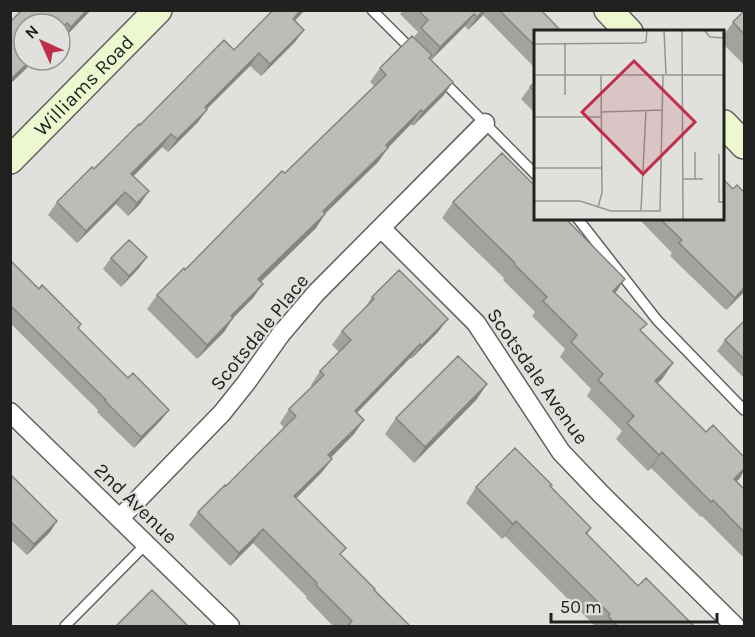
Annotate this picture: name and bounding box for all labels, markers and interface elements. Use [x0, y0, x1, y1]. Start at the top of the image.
north arrow [12, 12, 72, 72]
text: N [21, 21, 43, 43]
inset map [534, 30, 725, 220]
street label: Williams Road [30, 31, 139, 141]
street label: Scotsdale Place [205, 269, 313, 395]
street label: Scotsdale Avenue [482, 304, 593, 449]
street label: 2nd Avenue [90, 458, 182, 548]
scale bar [551, 586, 718, 624]
text: 50 m [560, 596, 602, 618]

